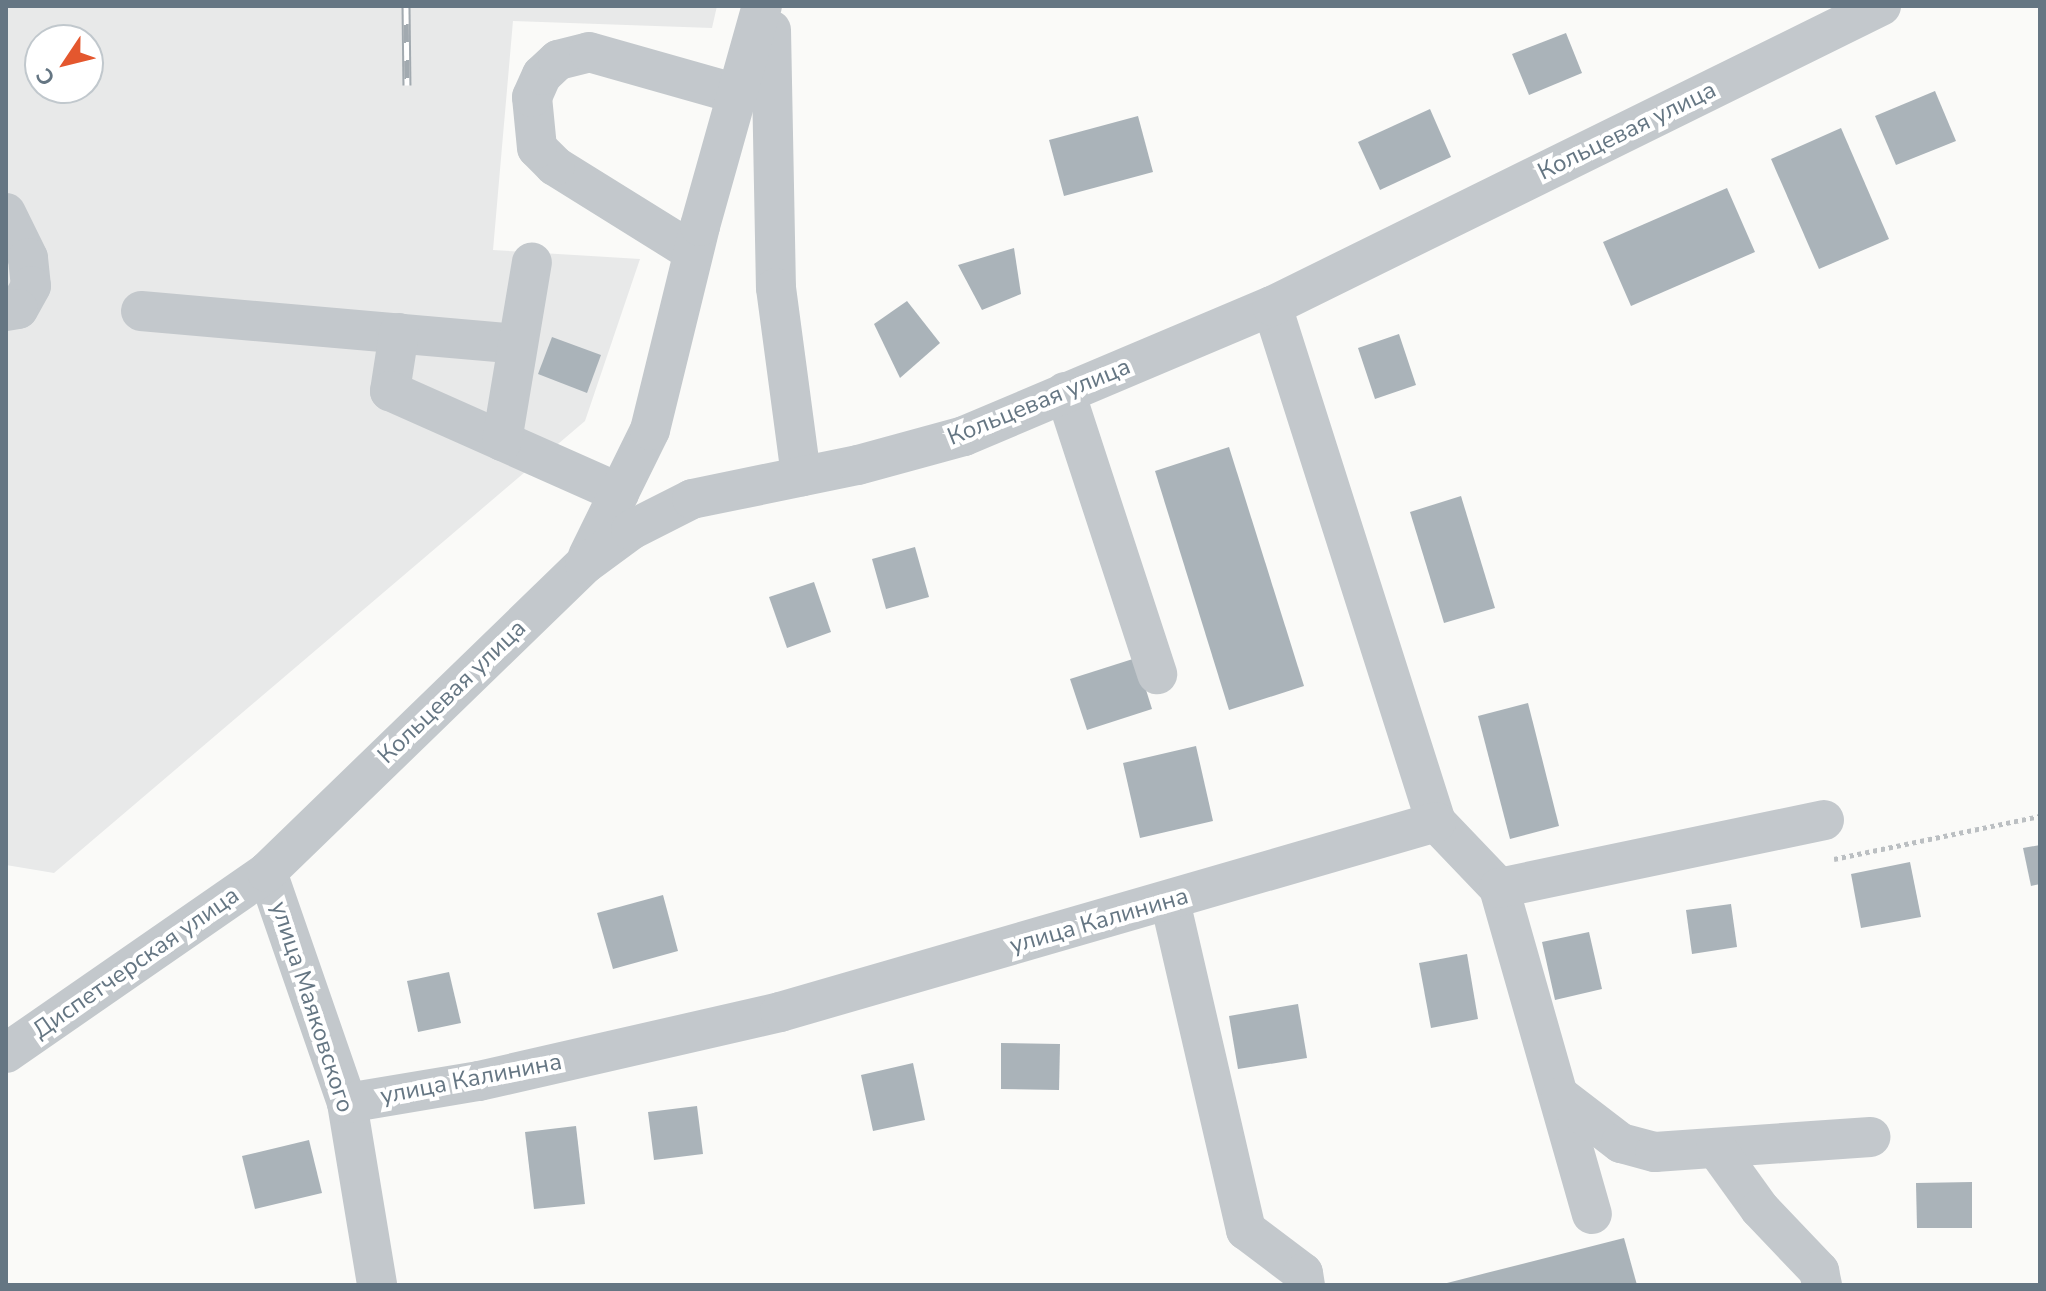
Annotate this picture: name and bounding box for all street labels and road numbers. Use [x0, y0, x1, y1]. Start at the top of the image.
street label: Кольцевая улица [1533, 75, 1721, 187]
street label: Кольцевая улица [943, 352, 1135, 452]
street label: Кольцевая улица [372, 614, 532, 770]
street label: Диспетчерская улица [27, 881, 245, 1045]
street label: улица Калинина [1006, 882, 1192, 960]
street label: улица Маяковского [264, 898, 360, 1116]
street label: улица Калинина [378, 1047, 564, 1111]

